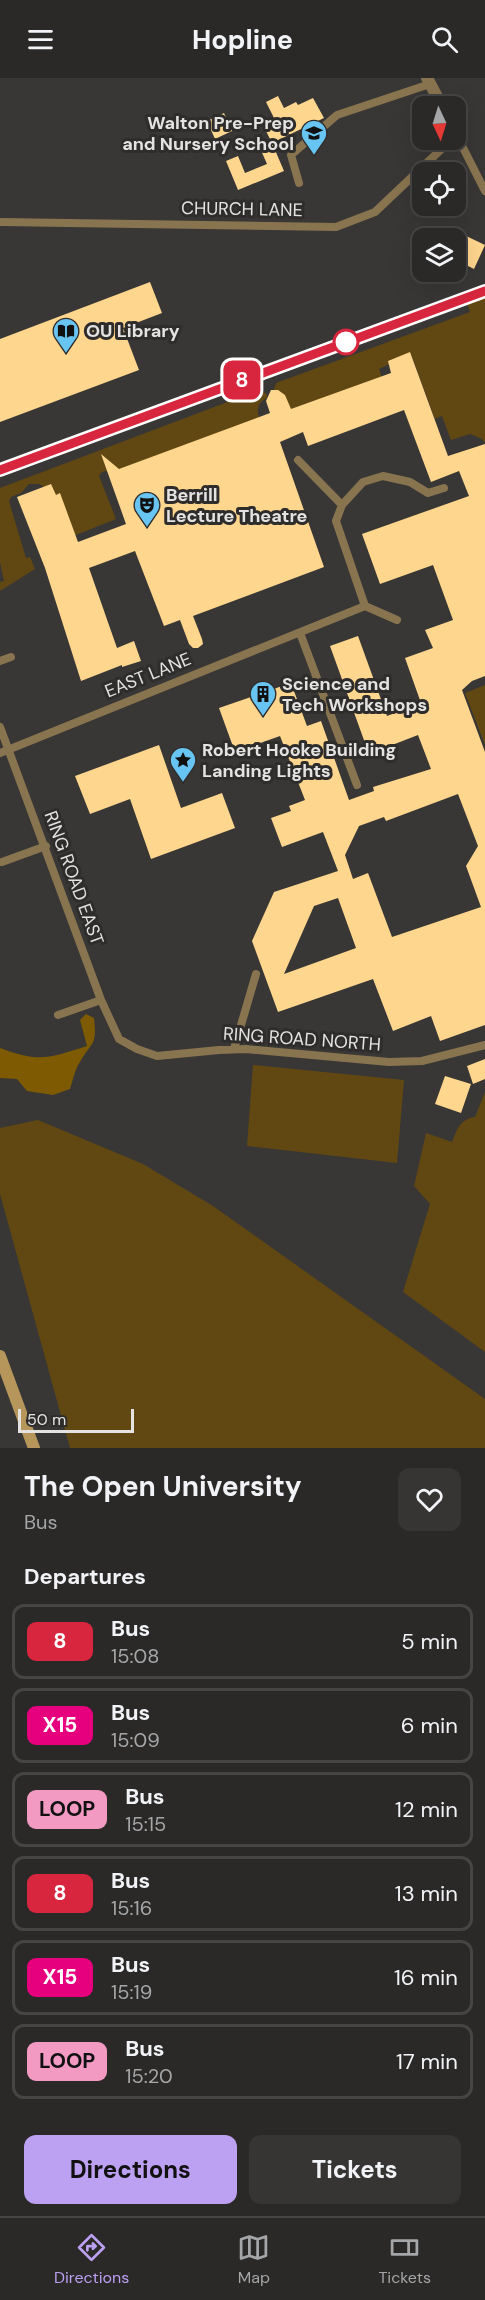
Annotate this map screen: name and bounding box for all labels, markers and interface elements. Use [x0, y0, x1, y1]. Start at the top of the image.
text: Hopline [192, 22, 293, 57]
icon: menu [24, 23, 57, 56]
icon: search [428, 23, 461, 56]
north arrow [412, 96, 466, 150]
map controls [412, 96, 466, 282]
place label: Walton Pre-Prep and Nursery School [122, 111, 294, 156]
school or university icon: Walton Pre-Prep and Nursery School [299, 118, 329, 156]
button: locate [412, 162, 466, 216]
street label: CHURCH LANE [181, 196, 303, 222]
button: layers [412, 228, 466, 282]
library icon: OU Library [51, 316, 81, 354]
place label: OU Library [86, 319, 180, 343]
unlabelled marker [333, 329, 359, 355]
line badge: 8 [222, 360, 262, 400]
text: 8 [235, 366, 249, 394]
place label: Berrill Lecture Theatre [166, 483, 308, 528]
theatre icon: Berrill Lecture Theatre [132, 490, 162, 528]
street label: EAST LANE [101, 647, 195, 703]
place label: Science and Tech Workshops [282, 672, 427, 717]
building icon: Science and Tech Workshops [248, 679, 278, 717]
place label: Robert Hooke Building Landing Lights [202, 738, 396, 783]
place icon: Robert Hooke Building Landing Lights [168, 745, 198, 783]
street label: RING ROAD EAST [39, 808, 109, 948]
street label: RING ROAD NORTH [222, 1022, 382, 1056]
scale bar [18, 1406, 134, 1434]
text: 50 m [27, 1409, 66, 1430]
text: The Open University [24, 1468, 302, 1505]
button: heart [398, 1468, 461, 1531]
text: Bus [24, 1509, 58, 1535]
text: Departures [24, 1562, 146, 1591]
text: Bus [111, 1614, 150, 1643]
text: 8 [53, 1627, 67, 1655]
text: 5 min [401, 1627, 458, 1656]
text: 15:08 [111, 1643, 159, 1669]
text: Bus [111, 1698, 150, 1727]
text: X15 [43, 1711, 77, 1739]
text: 6 min [401, 1711, 458, 1740]
text: 15:09 [111, 1727, 160, 1753]
text: Bus [125, 1782, 165, 1811]
text: LOOP [39, 1795, 95, 1823]
text: 12 min [395, 1795, 458, 1824]
text: 15:15 [125, 1811, 166, 1837]
text: Bus [111, 1866, 150, 1895]
text: 8 [53, 1879, 67, 1907]
text: 13 min [395, 1879, 458, 1908]
text: 15:16 [111, 1895, 152, 1921]
text: Bus [111, 1950, 150, 1979]
text: X15 [43, 1963, 77, 1991]
text: 16 min [394, 1963, 458, 1992]
text: 15:19 [111, 1979, 152, 2005]
text: Bus [125, 2034, 165, 2063]
text: LOOP [39, 2047, 95, 2075]
text: 17 min [396, 2047, 458, 2076]
text: 15:20 [125, 2063, 173, 2089]
button: Directions [24, 2135, 237, 2204]
button: Tickets [249, 2135, 461, 2204]
tab: Directions [54, 2231, 129, 2288]
tab: Map [237, 2231, 270, 2288]
tab: Tickets [378, 2231, 431, 2288]

